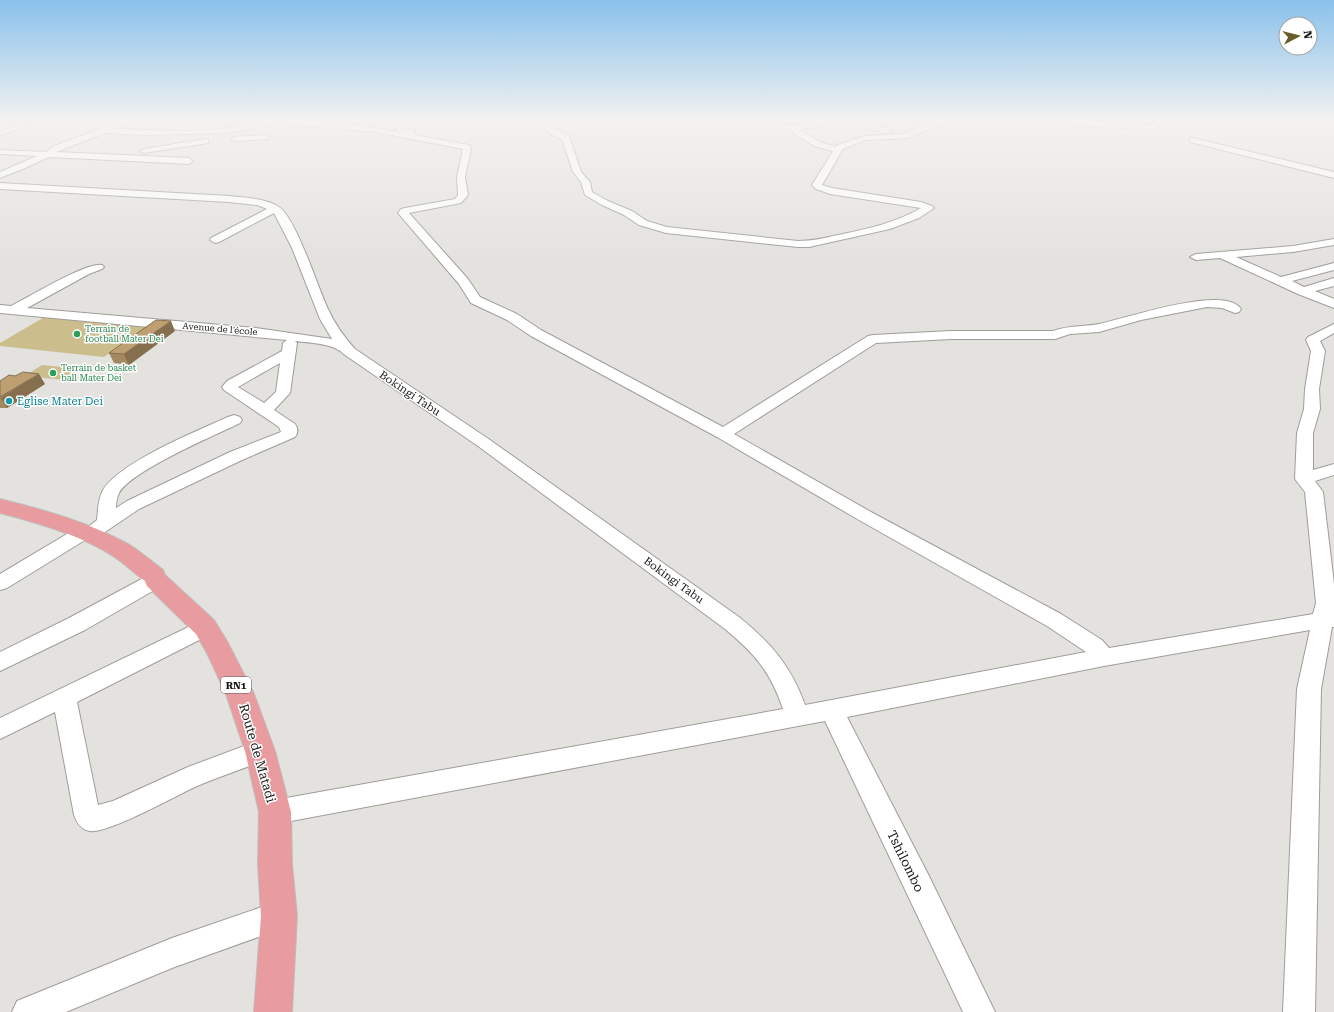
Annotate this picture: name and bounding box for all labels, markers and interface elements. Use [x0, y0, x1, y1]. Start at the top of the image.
north arrow [1278, 16, 1318, 56]
text: N [1300, 30, 1314, 40]
street label: Avenue de l'école [182, 321, 258, 337]
place label: Terrain de football Mater Dei [85, 324, 164, 344]
marker: Terrain de football Mater Dei [72, 329, 82, 339]
place label: Terrain de basket ball Mater Dei [61, 363, 137, 383]
marker: Terrain de basket ball Mater Dei [48, 368, 58, 378]
street label: Bokingi Tabu [377, 368, 443, 419]
place label: Eglise Mater Dei [17, 395, 103, 408]
marker: Eglise Mater Dei [4, 396, 14, 406]
street label: Bokingi Tabu [641, 554, 706, 607]
road number: RN1 [221, 677, 251, 693]
street label: Route de Matadi [236, 702, 279, 804]
street label: Tshilombo [884, 828, 927, 895]

